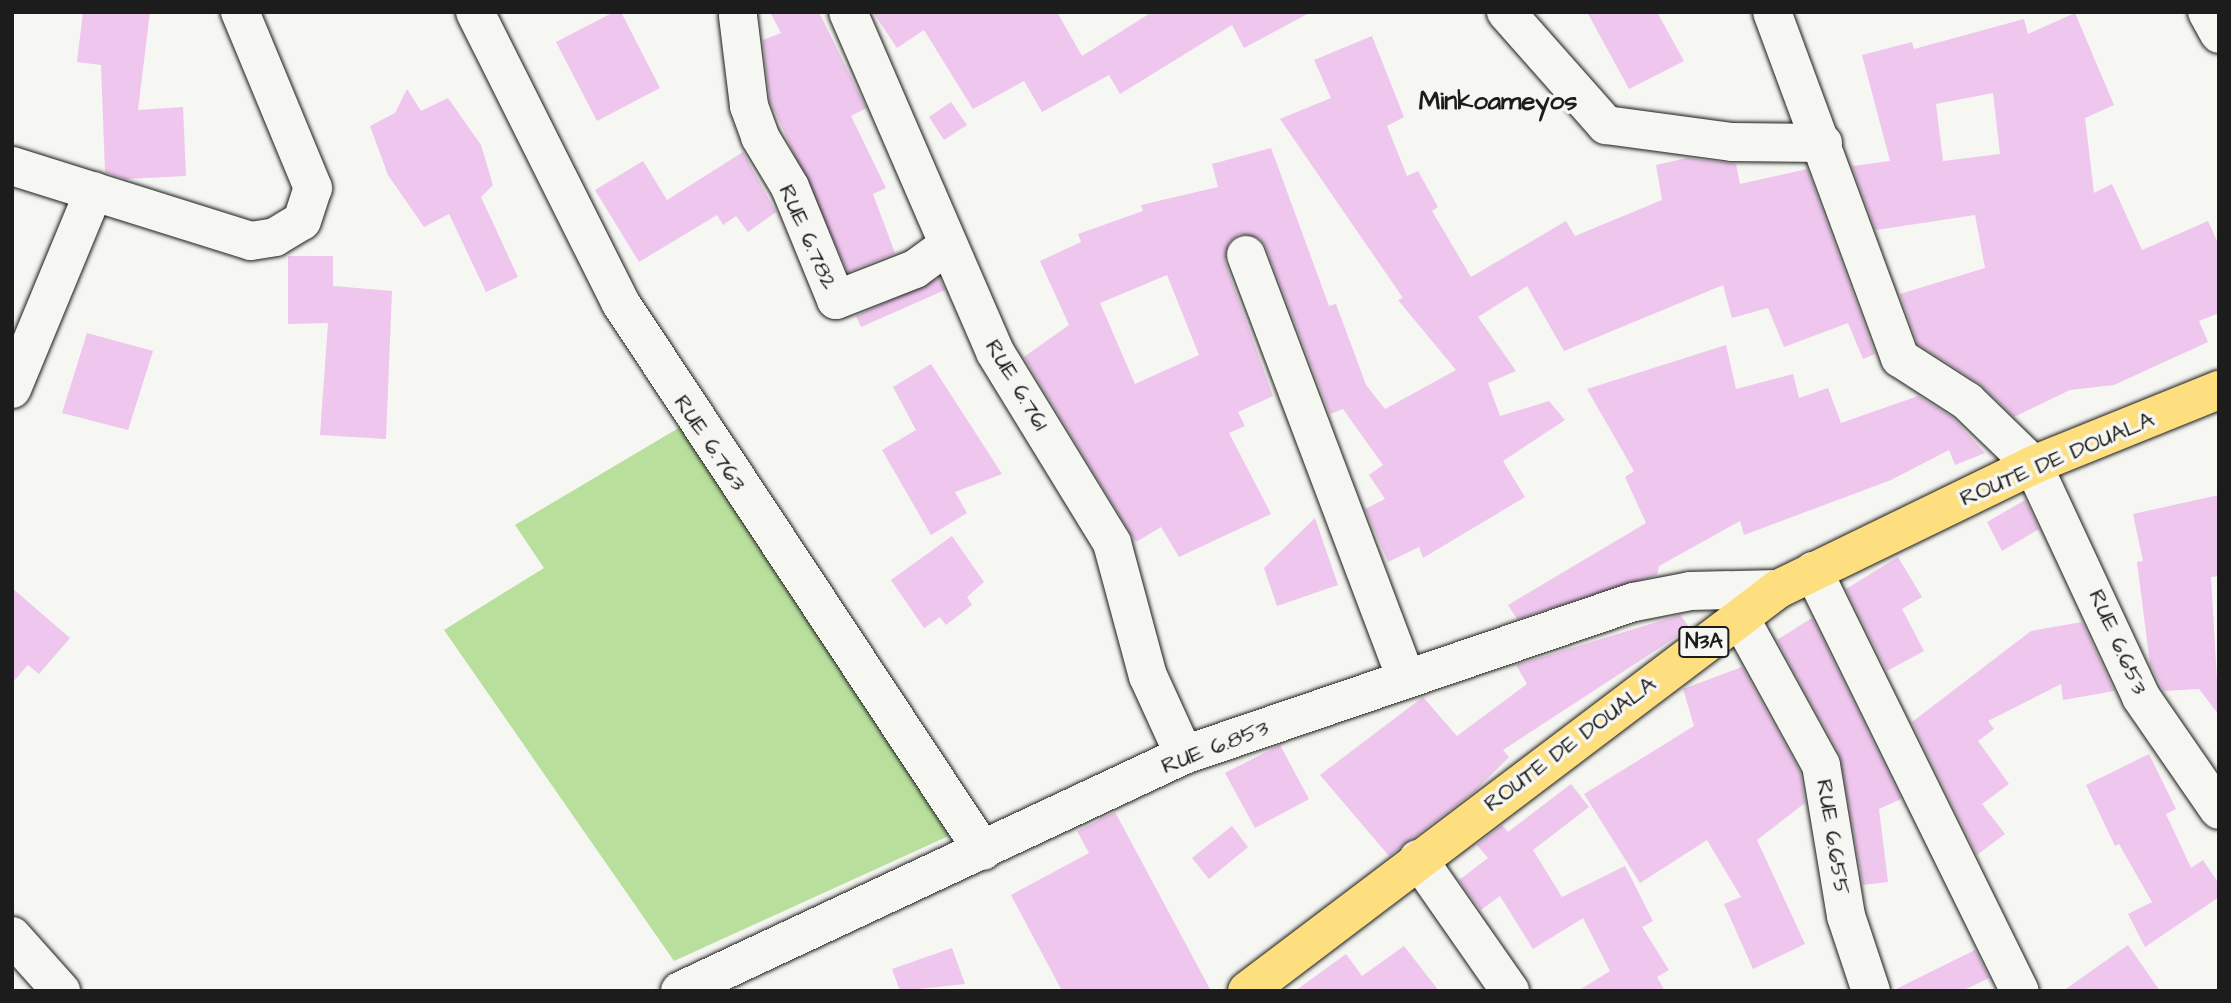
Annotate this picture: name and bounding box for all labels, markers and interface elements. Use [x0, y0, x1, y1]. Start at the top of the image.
district label: Minkoameyos [1419, 86, 1577, 118]
street label: RUE 6.782 [773, 180, 843, 294]
street label: RUE 6.761 [979, 334, 1055, 436]
street label: RUE 6.763 [668, 390, 752, 496]
street label: ROUTE DE DOUALA [1956, 406, 2158, 512]
street label: RUE 6.653 [2083, 585, 2153, 699]
road number: N3A [1678, 624, 1730, 660]
street label: ROUTE DE DOUALA [1479, 670, 1661, 818]
street label: RUE 6.853 [1157, 714, 1273, 780]
street label: RUE 6.655 [1810, 777, 1856, 897]

